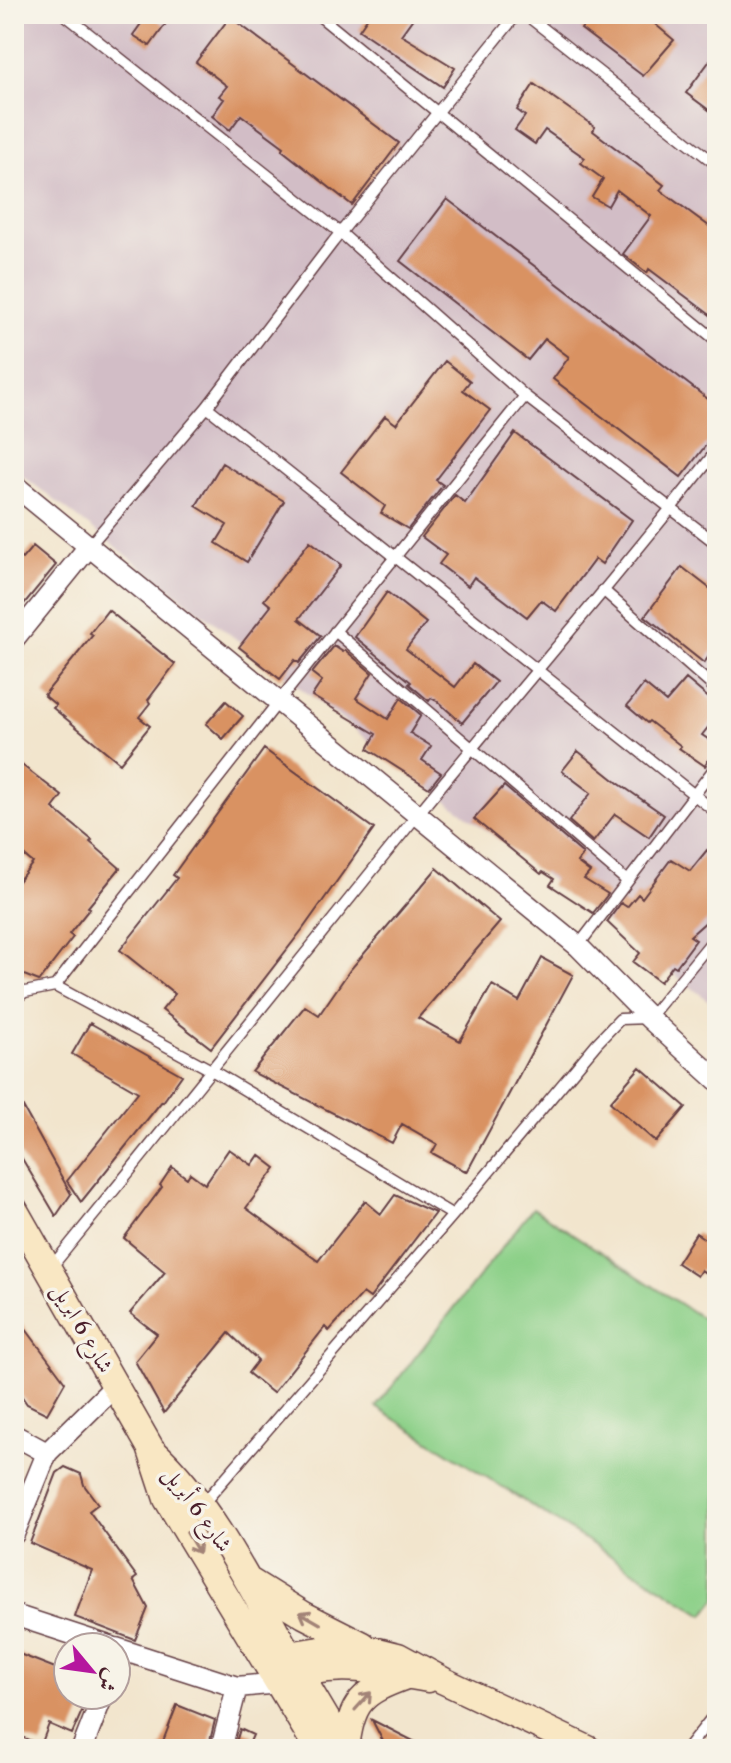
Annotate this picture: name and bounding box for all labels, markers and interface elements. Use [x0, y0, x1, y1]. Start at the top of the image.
street label: شارع 6 ابريل [42, 1278, 119, 1380]
street label: شارع 6 أبريل [154, 1460, 240, 1560]
one-way arrow [185, 1531, 201, 1554]
one-way arrow [298, 1610, 322, 1625]
north arrow [52, 1631, 132, 1711]
text: ش [92, 1664, 126, 1697]
one-way arrow [353, 1691, 372, 1712]

